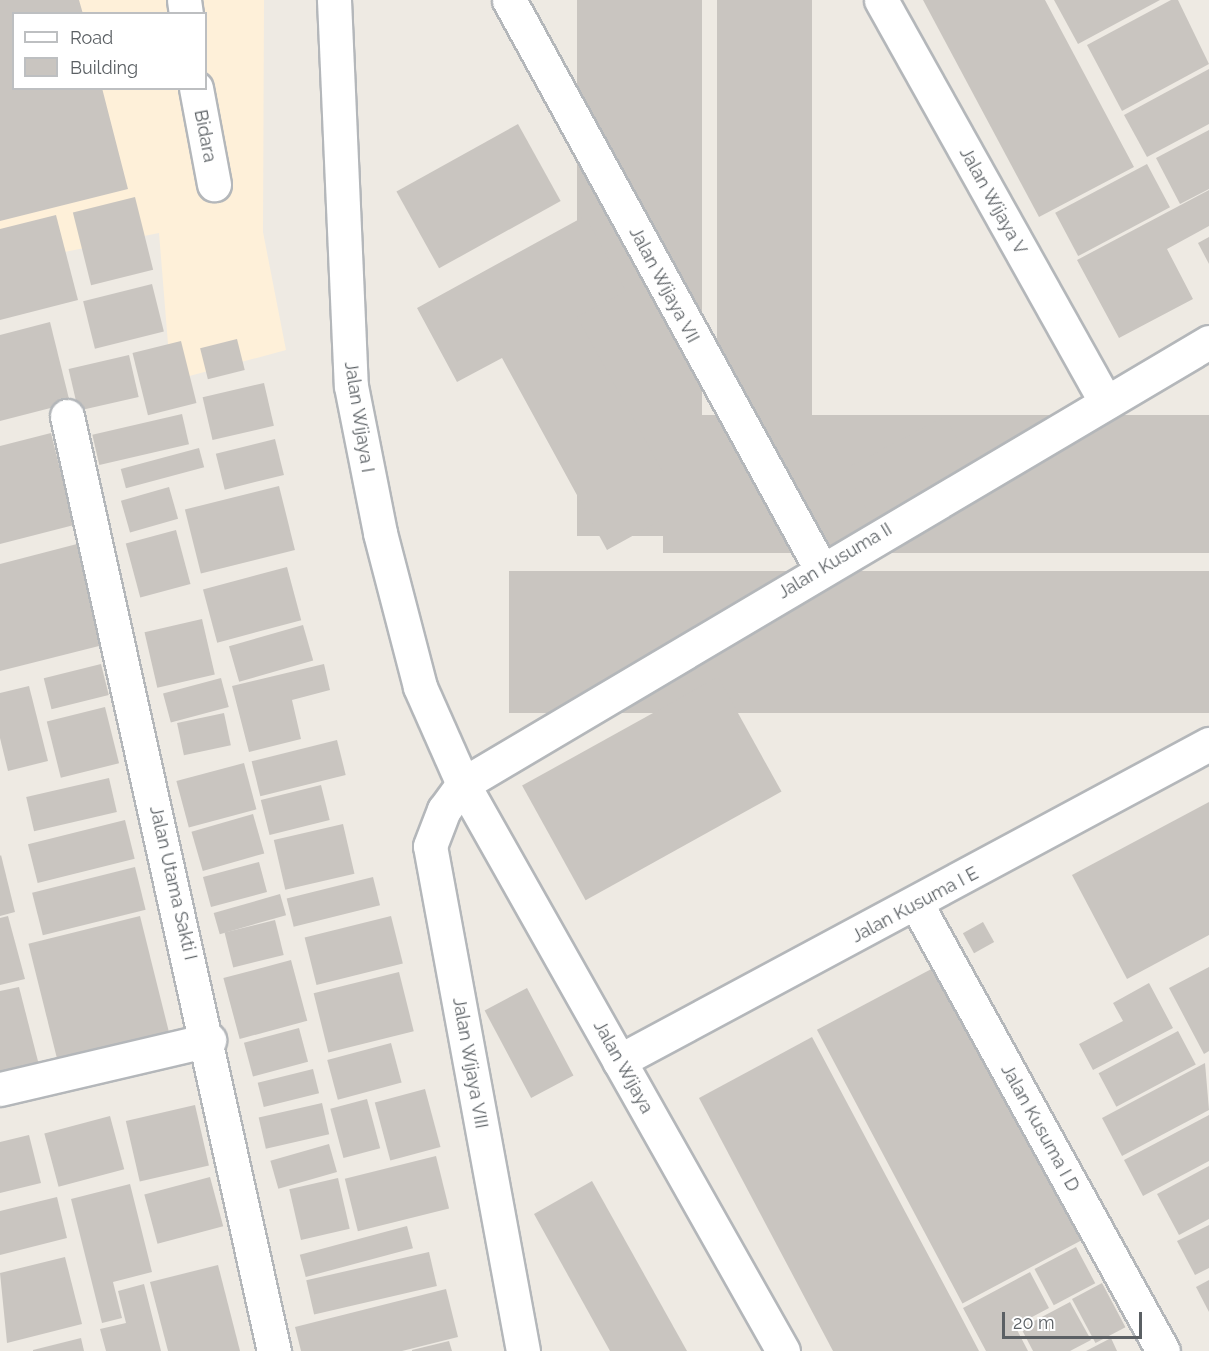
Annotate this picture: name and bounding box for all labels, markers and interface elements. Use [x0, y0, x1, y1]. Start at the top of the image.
legend [12, 12, 207, 90]
text: Road [70, 27, 113, 48]
text: Building [70, 57, 138, 78]
street label: Bidara [189, 108, 221, 164]
street label: Jalan Wijaya V [954, 143, 1032, 259]
street label: Jalan Wijaya VII [624, 223, 704, 347]
street label: Jalan Wijaya I [340, 360, 378, 474]
street label: Jalan Kusuma II [774, 518, 896, 604]
street label: Jalan Utama Sakti I [145, 804, 201, 962]
street label: Jalan Kusuma I E [848, 863, 982, 947]
street label: Jalan Wijaya VIII [448, 995, 492, 1131]
street label: Jalan Wijaya [588, 1016, 658, 1118]
street label: Jalan Kusuma I D [996, 1061, 1084, 1195]
scale bar [1005, 1300, 1144, 1338]
text: 20 m [1013, 1312, 1055, 1333]

